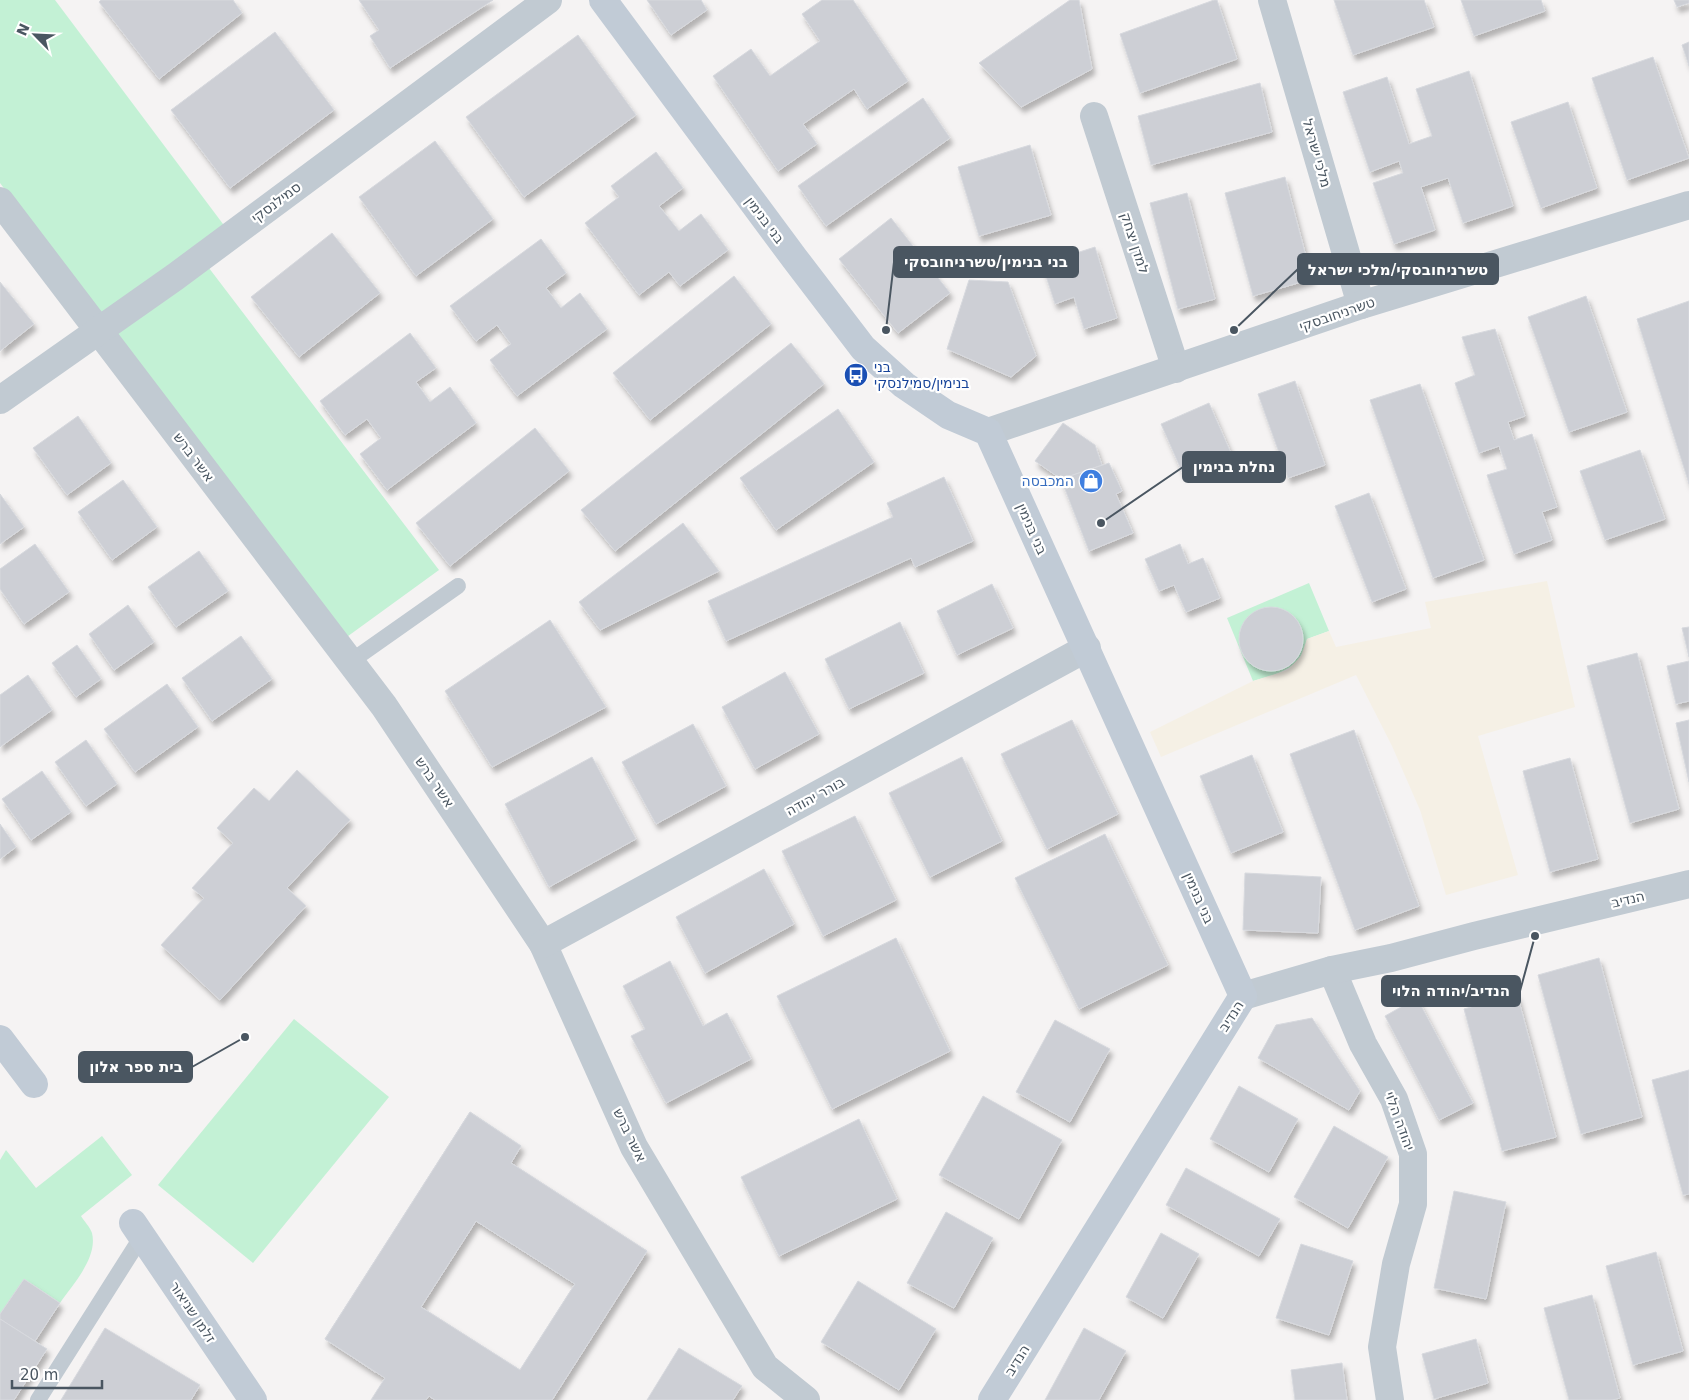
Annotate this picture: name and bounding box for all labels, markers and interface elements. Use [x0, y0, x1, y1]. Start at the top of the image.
north arrow [10, 10, 60, 60]
text: N [13, 21, 33, 38]
street label: מלכי ישראל [1300, 117, 1334, 189]
street label: סמילנסקי [248, 178, 304, 226]
street label: בני בנימין [742, 193, 788, 247]
street label: למדן יצחק [1118, 210, 1152, 276]
callout: בני בנימין/טשרניחובסקי [894, 247, 1078, 277]
text: בני בנימין/טשרניחובסקי [904, 253, 1068, 271]
callout: טשרניחובסקי/מלכי ישראל [1298, 254, 1498, 284]
text: טשרניחובסקי/מלכי ישראל [1308, 261, 1488, 279]
street label: טשרניחובסקי [1297, 294, 1377, 334]
place label: בני בנימין/סמילנסקי [874, 359, 969, 391]
bus stop icon: בני בנימין/סמילנסקי [843, 362, 869, 388]
street label: אשר ברש [170, 429, 218, 485]
callout: נחלת בנימין [1183, 452, 1285, 482]
text: נחלת בנימין [1193, 458, 1275, 476]
shop icon: המכבסה [1078, 468, 1104, 494]
place label: המכבסה [1022, 473, 1074, 489]
street label: בני בנימין [1014, 501, 1050, 557]
street label: אשר ברש [412, 754, 458, 810]
street label: בורר יהודה [783, 773, 847, 819]
street label: בני בנימין [1181, 870, 1217, 926]
street label: הנדיב [1610, 887, 1646, 911]
callout: הנדיב/יהודה הלוי [1382, 976, 1520, 1006]
text: הנדיב/יהודה הלוי [1392, 982, 1510, 1000]
street label: הנדיב [1215, 998, 1247, 1034]
callout: בית ספר אלון [79, 1052, 192, 1082]
text: בית ספר אלון [89, 1058, 183, 1076]
street label: יהודה הלוי [1382, 1089, 1418, 1153]
street label: אשר ברש [610, 1106, 650, 1164]
street label: זלמן שניאור [167, 1278, 219, 1346]
street label: הנדיב [1001, 1342, 1033, 1378]
scale bar [12, 1358, 102, 1390]
text: 20 m [20, 1366, 58, 1384]

